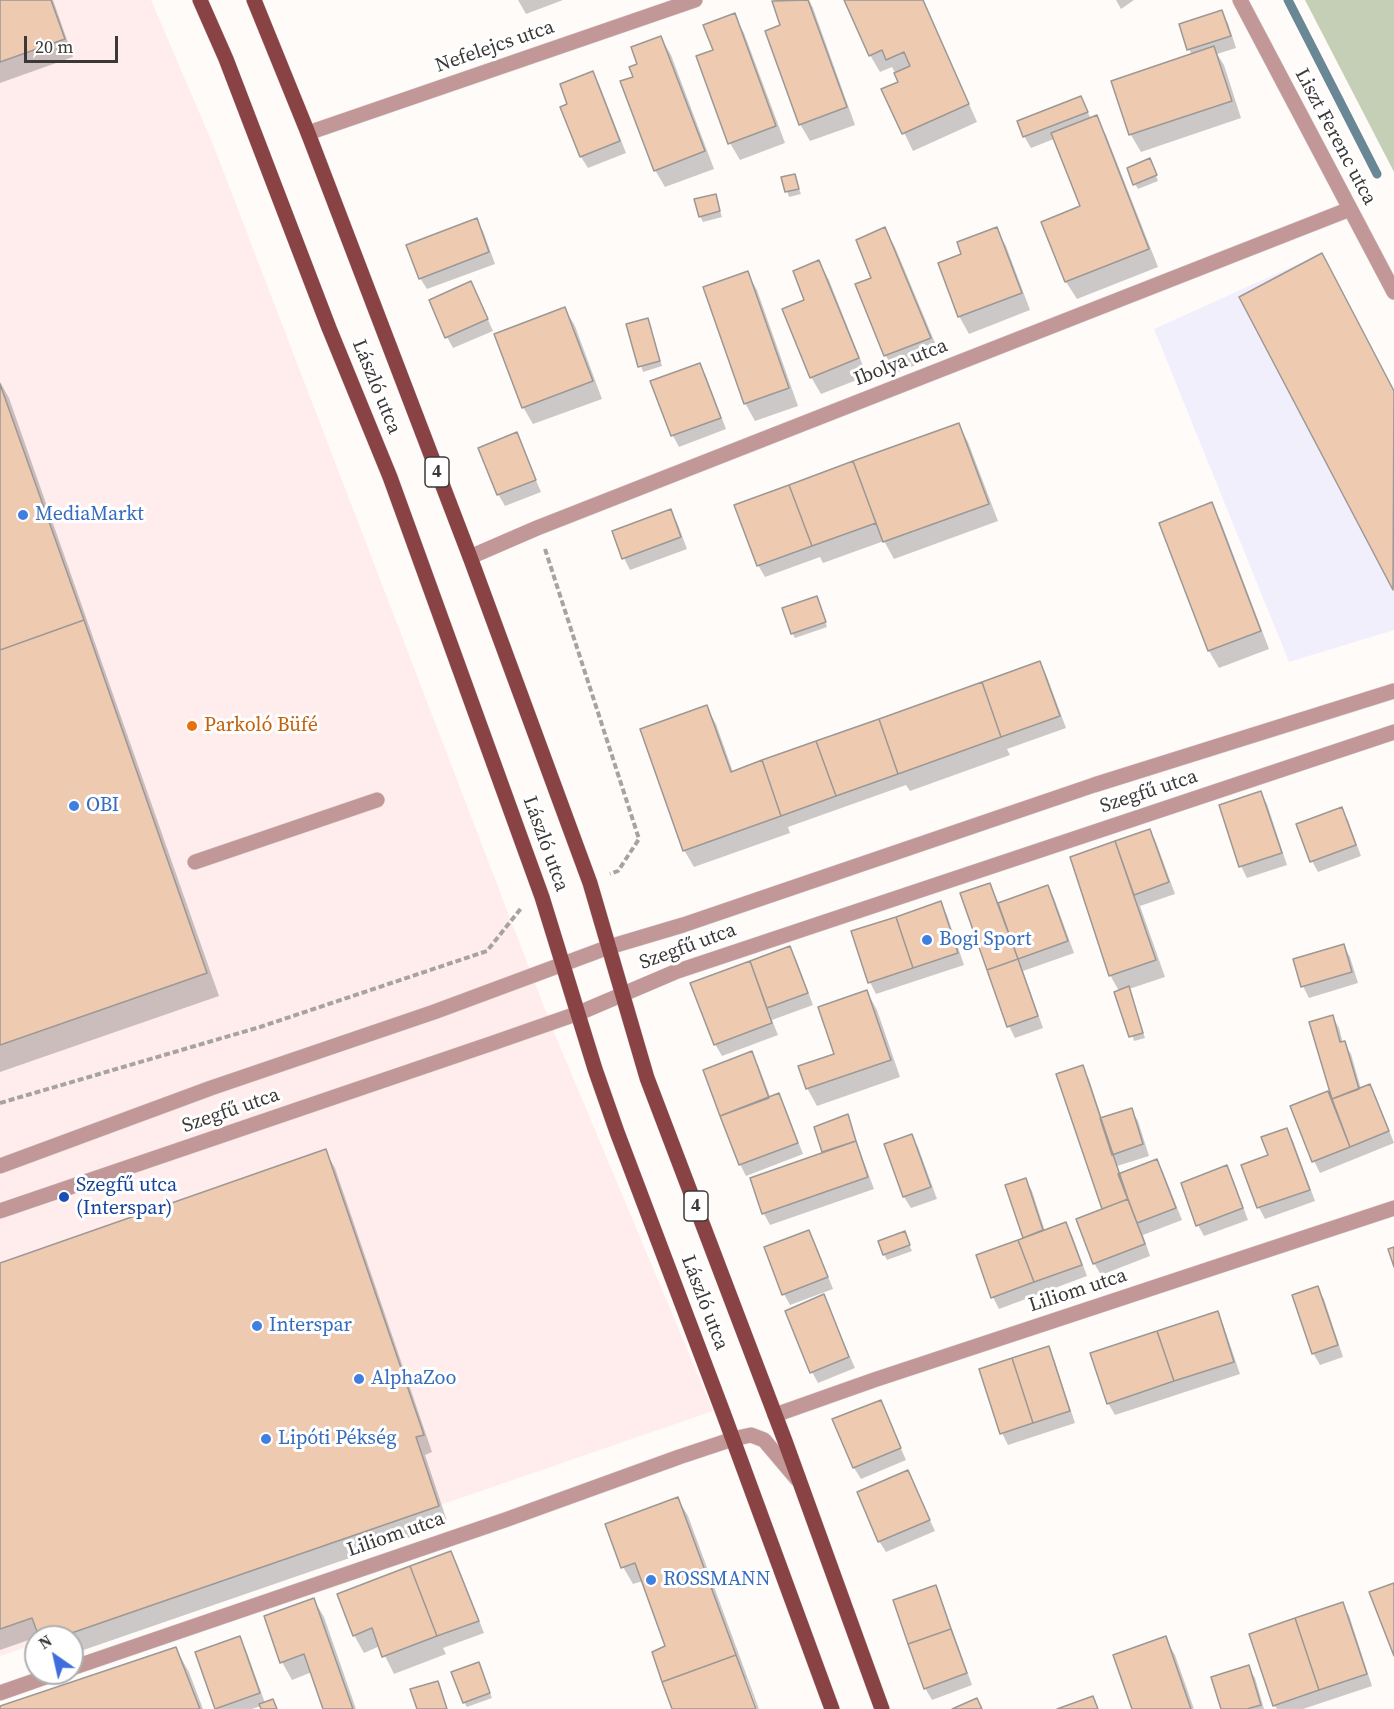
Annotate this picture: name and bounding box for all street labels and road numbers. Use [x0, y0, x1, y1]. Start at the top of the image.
street label: Nefelejcs utca [432, 15, 558, 79]
street label: Liszt Ferenc utca [1289, 65, 1381, 209]
street label: Ibolya utca [851, 334, 951, 392]
street label: László utca [346, 336, 406, 438]
road number: 4 [425, 457, 449, 487]
street label: Szegfű utca [1097, 765, 1201, 819]
street label: László utca [517, 793, 573, 895]
street label: Szegfű utca [636, 918, 740, 976]
street label: Szegfű utca [179, 1083, 283, 1139]
road number: 4 [684, 1191, 708, 1221]
street label: László utca [675, 1252, 733, 1354]
street label: Liliom utca [1026, 1264, 1130, 1318]
street label: Liliom utca [344, 1507, 448, 1563]

